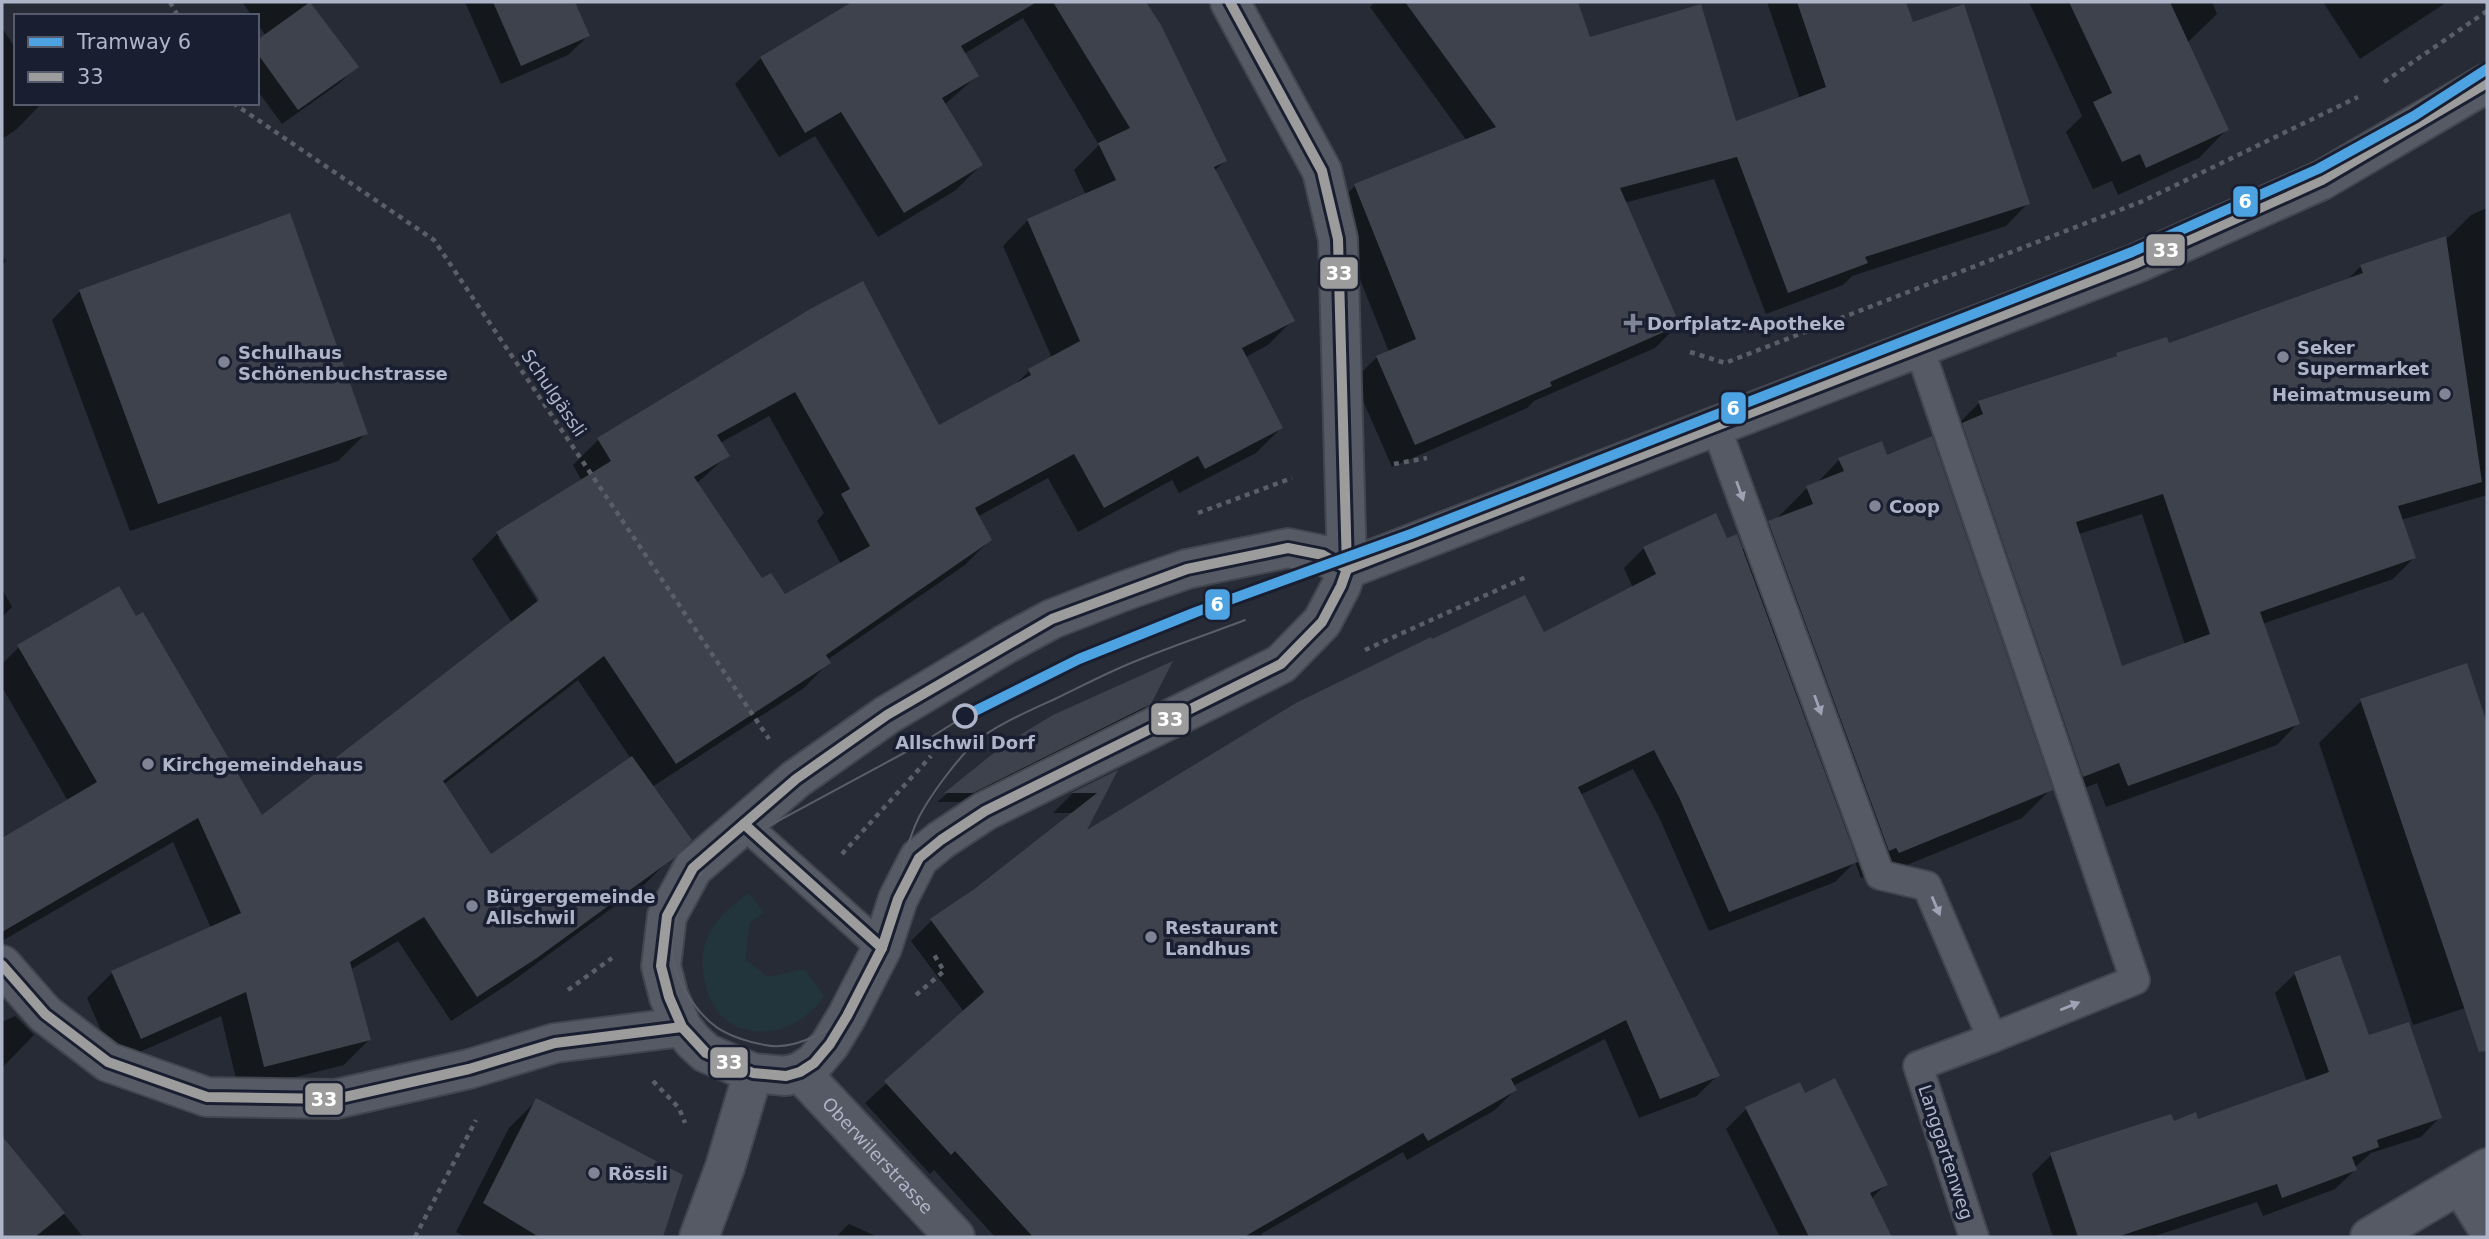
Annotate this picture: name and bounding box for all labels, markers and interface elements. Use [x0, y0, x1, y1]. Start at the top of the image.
legend [14, 14, 259, 105]
text: Tramway 6 [76, 30, 191, 54]
text: 33 [77, 65, 104, 89]
line badge: 6 [2232, 185, 2259, 218]
text: 6 [2238, 190, 2252, 212]
line badge: 33 [2145, 233, 2186, 267]
text: 33 [2153, 239, 2179, 261]
line badge: 33 [1319, 256, 1359, 290]
text: 33 [1326, 262, 1352, 284]
place label: Dorfplatz-Apotheke [1647, 313, 1845, 334]
marker: Dorfplatz-Apotheke [1625, 315, 1641, 331]
place label: Seker Supermarket [2297, 337, 2429, 379]
place label: Schulhaus Schönenbuchstrasse [238, 342, 448, 384]
street label: Schulgässli [517, 346, 591, 440]
marker: Seker Supermarket [2275, 349, 2291, 365]
marker: Schulhaus Schönenbuchstrasse [216, 354, 232, 370]
place label: Heimatmuseum [2272, 384, 2431, 405]
marker: Heimatmuseum [2437, 386, 2453, 402]
line badge: 6 [1720, 391, 1747, 425]
text: 6 [1726, 397, 1740, 419]
one-way arrow [1734, 481, 1745, 502]
place label: Coop [1889, 496, 1940, 517]
marker: Coop [1867, 498, 1883, 514]
line badge: 6 [1204, 588, 1231, 621]
text: 6 [1210, 593, 1224, 615]
one-way arrow [1813, 694, 1824, 715]
line badge: 33 [1150, 702, 1190, 736]
marker: Allschwil Dorf [953, 704, 977, 728]
text: 33 [1157, 708, 1183, 730]
place label: Allschwil Dorf [895, 732, 1035, 753]
place label: Kirchgemeindehaus [162, 754, 363, 775]
marker: Kirchgemeindehaus [140, 756, 156, 772]
place label: Bürgergemeinde Allschwil [486, 886, 656, 928]
one-way arrow [1931, 896, 1942, 917]
marker: Bürgergemeinde Allschwil [464, 898, 480, 914]
place label: Restaurant Landhus [1165, 917, 1278, 959]
marker: Restaurant Landhus [1143, 929, 1159, 945]
one-way arrow [2060, 1001, 2081, 1012]
line badge: 33 [709, 1046, 749, 1079]
text: 33 [716, 1051, 742, 1073]
line badge: 33 [304, 1082, 344, 1116]
street label: Langgartenweg [1914, 1082, 1978, 1222]
text: 33 [311, 1088, 337, 1110]
street label: Oberwilerstrasse [818, 1092, 938, 1218]
place label: Rössli [608, 1163, 668, 1184]
marker: Rössli [586, 1165, 602, 1181]

